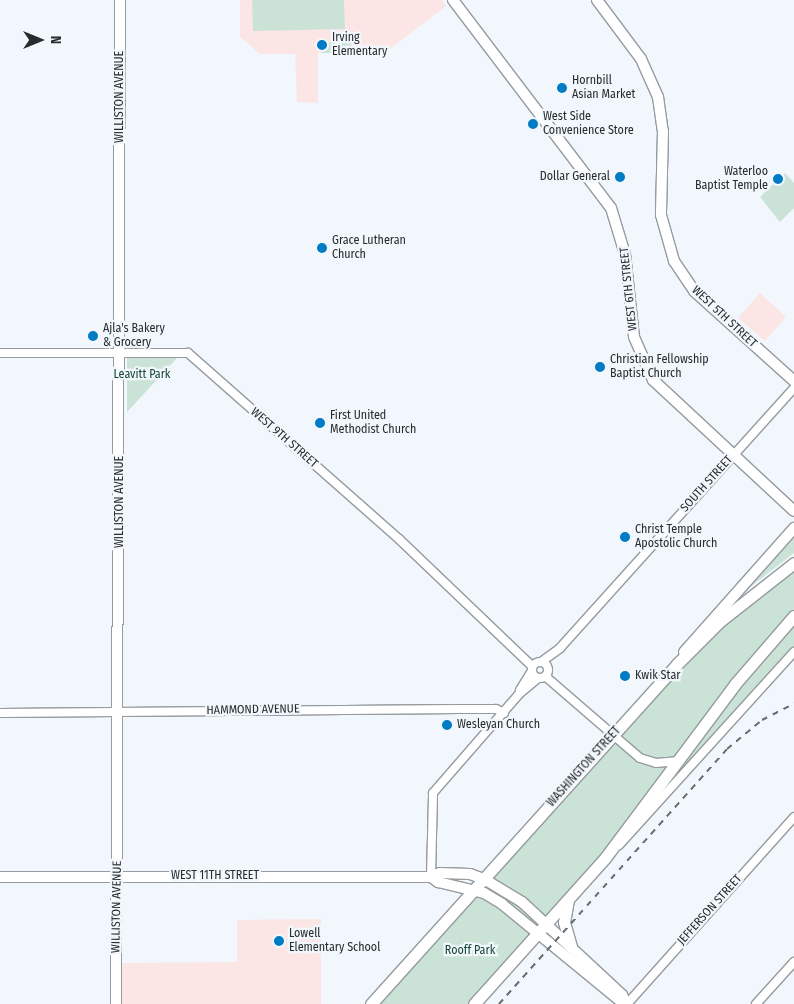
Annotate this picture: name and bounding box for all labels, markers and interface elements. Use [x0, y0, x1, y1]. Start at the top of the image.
north arrow [15, 15, 65, 65]
place label: Irving Elementary [332, 31, 387, 59]
text: N [47, 36, 64, 44]
marker: Irving Elementary [316, 39, 328, 51]
street label: WILLISTON AVENUE [113, 51, 127, 143]
place label: Hornbill Asian Market [572, 74, 635, 102]
marker: Hornbill Asian Market [556, 82, 568, 94]
place label: West Side Convenience Store [543, 110, 634, 138]
marker: West Side Convenience Store [527, 118, 539, 130]
place label: Waterloo Baptist Temple [695, 165, 768, 193]
place label: Dollar General [540, 170, 610, 184]
marker: Dollar General [614, 171, 626, 183]
marker: Waterloo Baptist Temple [772, 173, 784, 185]
place label: Grace Lutheran Church [332, 234, 406, 262]
marker: Grace Lutheran Church [316, 242, 328, 254]
street label: WEST 6TH STREET [617, 246, 641, 332]
street label: WEST 5TH STREET [688, 283, 760, 351]
place label: Ajla's Bakery & Grocery [103, 322, 165, 350]
marker: Ajla's Bakery & Grocery [87, 330, 99, 342]
place label: Christian Fellowship Baptist Church [610, 353, 709, 381]
marker: Christian Fellowship Baptist Church [594, 361, 606, 373]
park label: Leavitt Park [114, 368, 170, 382]
street label: WEST 9TH STREET [247, 405, 321, 471]
place label: First United Methodist Church [330, 409, 416, 437]
marker: First United Methodist Church [314, 417, 326, 429]
street label: SOUTH STREET [678, 453, 736, 515]
street label: WILLISTON AVENUE [113, 456, 127, 548]
place label: Christ Temple Apostolic Church [635, 523, 717, 551]
marker: Christ Temple Apostolic Church [619, 531, 631, 543]
place label: Kwik Star [635, 669, 680, 683]
marker: Kwik Star [619, 670, 631, 682]
street label: HAMMOND AVENUE [206, 702, 300, 718]
place label: Wesleyan Church [457, 718, 540, 732]
marker: Wesleyan Church [441, 719, 453, 731]
street label: WASHINGTON STREET [544, 724, 624, 810]
street label: WILLISTON AVENUE [109, 861, 125, 953]
street label: WEST 11TH STREET [171, 869, 259, 883]
street label: JEFFERSON STREET [675, 872, 745, 948]
place label: Lowell Elementary School [289, 927, 380, 955]
marker: Lowell Elementary School [273, 935, 285, 947]
park label: Rooff Park [445, 944, 495, 958]

